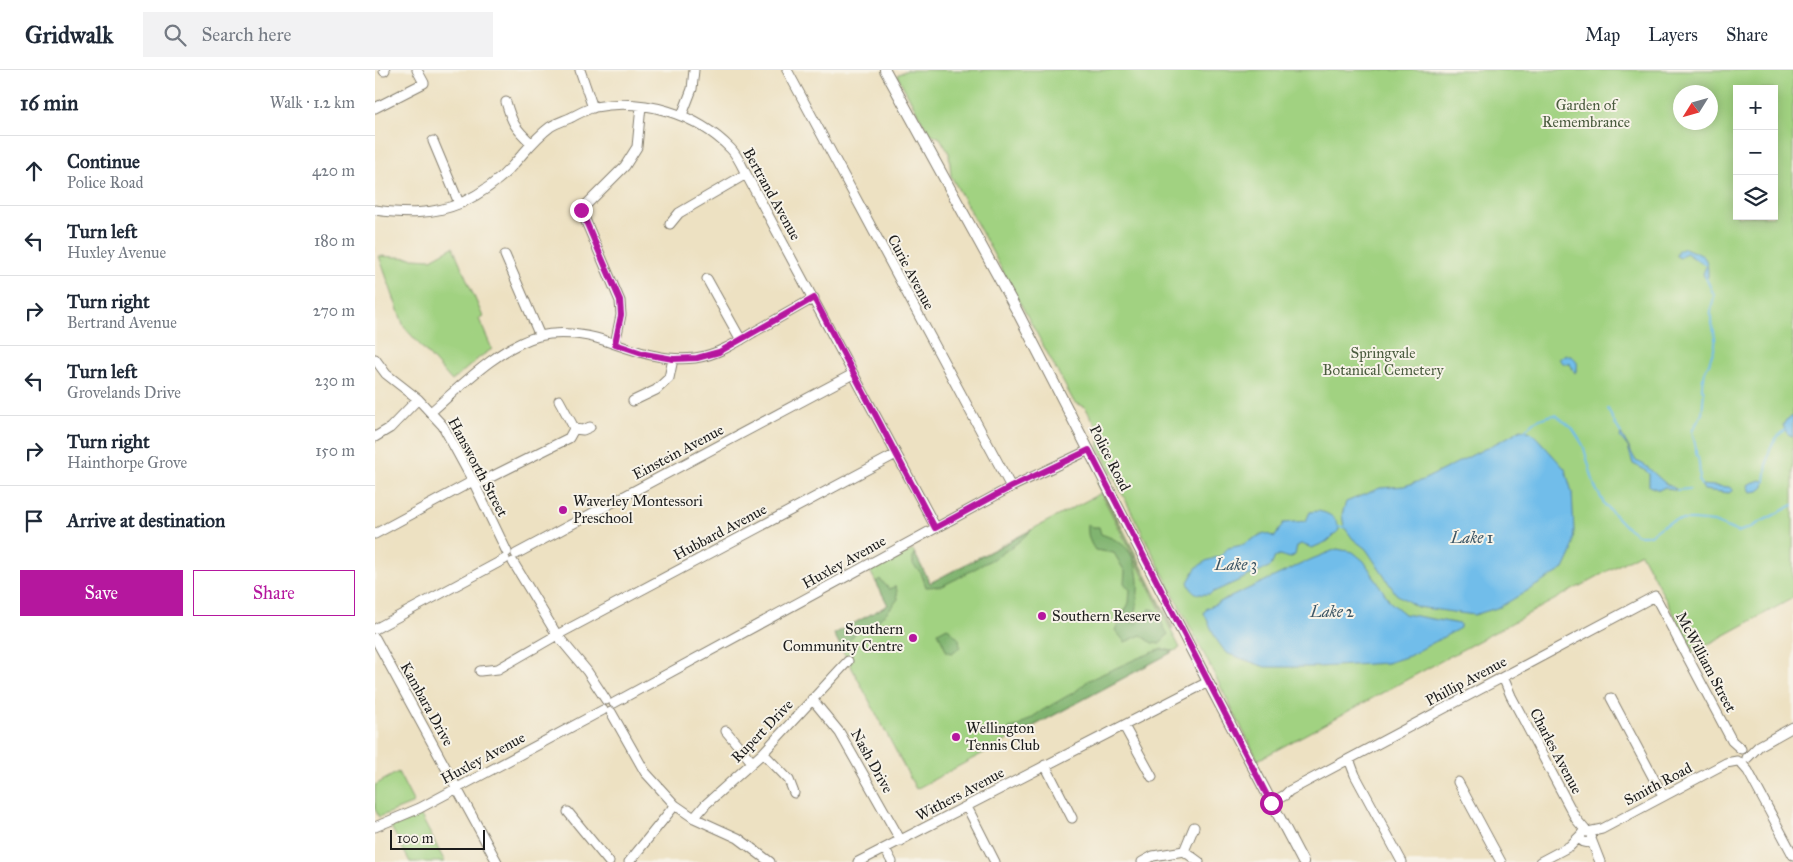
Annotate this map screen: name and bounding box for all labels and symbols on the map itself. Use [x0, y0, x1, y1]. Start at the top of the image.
north arrow [1673, 85, 1718, 130]
park label: Garden of Remembrance [1542, 96, 1630, 131]
street label: Bertrand Avenue [739, 145, 805, 243]
route end [570, 199, 593, 222]
street label: Curie Avenue [884, 231, 938, 313]
park label: Springvale Botanical Cemetery [1323, 344, 1444, 379]
street label: Hansworth Street [444, 414, 512, 520]
street label: Einstein Avenue [629, 420, 727, 484]
street label: Police Road [1086, 422, 1135, 494]
place label: Waverley Montessori Preschool [573, 492, 703, 527]
street label: Hubbard Avenue [670, 500, 770, 564]
marker: Waverley Montessori Preschool [557, 504, 569, 516]
water label: Lake 1 [1450, 528, 1493, 547]
street label: Huxley Avenue [799, 532, 889, 592]
water label: Lake 3 [1214, 555, 1257, 574]
water label: Lake 2 [1309, 602, 1354, 621]
place label: Southern Reserve [1052, 607, 1161, 625]
street label: McWilliam Street [1672, 609, 1740, 716]
marker: Southern Reserve [1036, 610, 1048, 622]
place label: Southern Community Centre [783, 620, 903, 655]
marker: Southern Community Centre [907, 632, 919, 644]
street label: Phillip Avenue [1422, 652, 1510, 710]
street label: Kambara Drive [397, 659, 457, 749]
street label: Rupert Drive [727, 696, 797, 766]
street label: Charles Avenue [1526, 705, 1586, 797]
place label: Wellington Tennis Club [966, 719, 1040, 754]
street label: Nash Drive [847, 726, 897, 796]
street label: Huxley Avenue [438, 728, 528, 788]
marker: Wellington Tennis Club [950, 731, 962, 743]
street label: Smith Road [1621, 758, 1695, 809]
street label: Withers Avenue [913, 763, 1007, 825]
route start [1260, 792, 1283, 815]
scale bar [390, 827, 485, 850]

